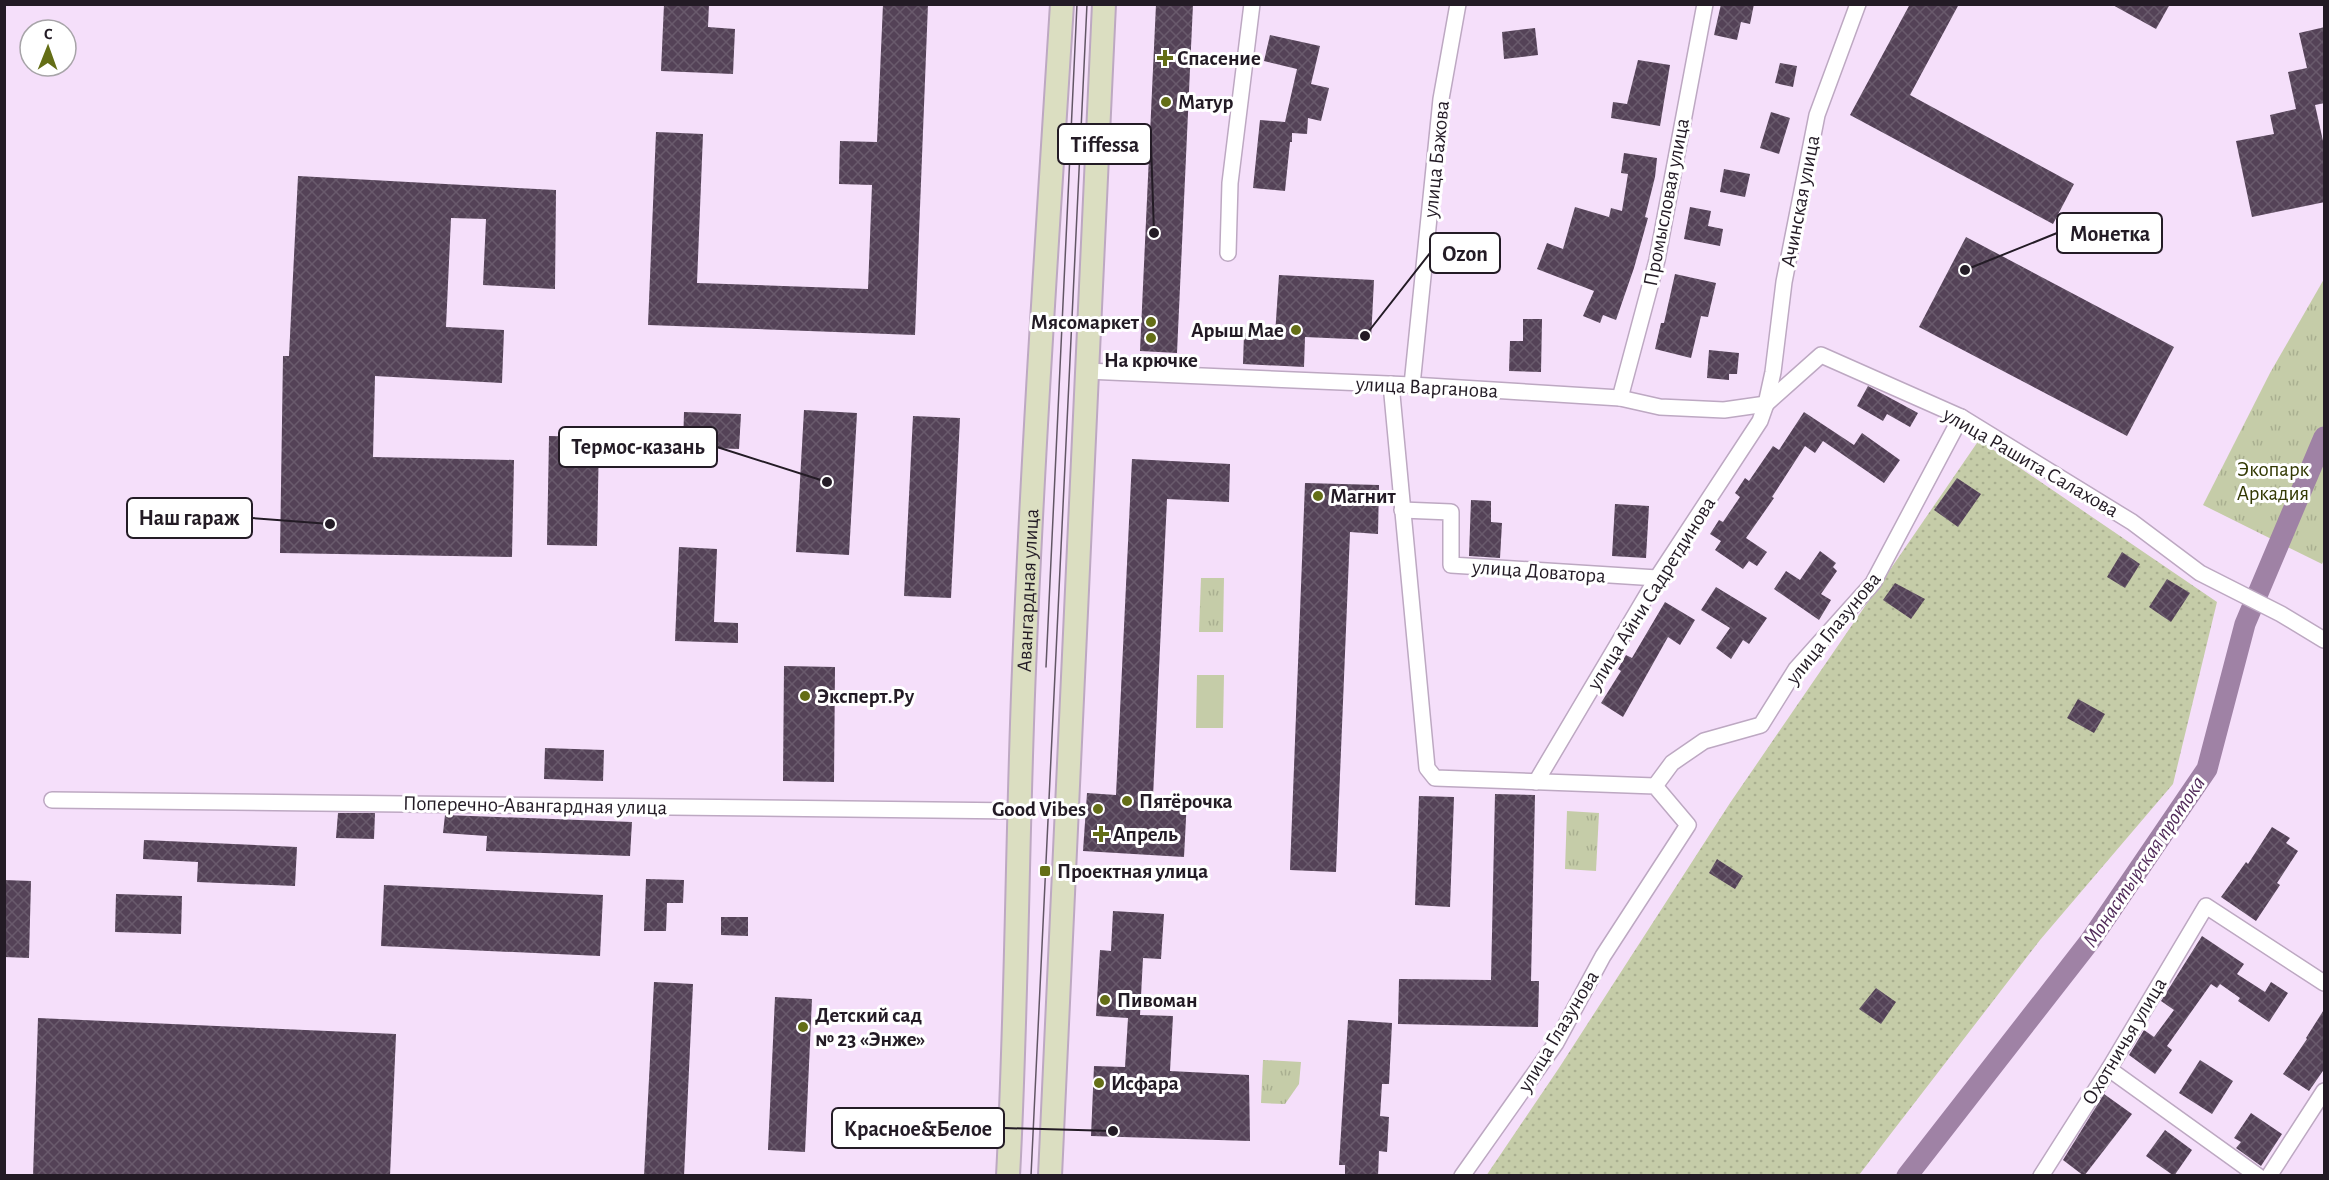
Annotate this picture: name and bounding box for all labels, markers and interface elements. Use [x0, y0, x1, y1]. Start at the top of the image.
north arrow [18, 18, 78, 78]
text: С [44, 26, 53, 42]
place label: Спасение [1177, 48, 1261, 69]
marker: Спасение [1158, 51, 1172, 65]
place label: Матур [1178, 92, 1234, 113]
marker: Матур [1159, 95, 1173, 109]
street label: улица Бажова [1420, 99, 1453, 220]
street label: Промысловая улица [1640, 116, 1693, 288]
callout: Tiffessa [1058, 124, 1151, 164]
street label: Ачинская улица [1777, 133, 1824, 269]
text: Tiffessa [1071, 134, 1140, 156]
callout: Монетка [2057, 213, 2162, 253]
text: Монетка [2070, 223, 2150, 245]
callout: Ozon [1430, 233, 1500, 273]
text: Ozon [1442, 243, 1488, 265]
place label: Мясомаркет [1031, 312, 1140, 333]
marker: Мясомаркет [1144, 315, 1158, 329]
place label: Арыш Мае [1191, 320, 1284, 341]
marker: Арыш Мае [1289, 323, 1303, 337]
marker: На крючке [1144, 331, 1158, 345]
place label: На крючке [1104, 350, 1198, 371]
street label: улица Варганова [1354, 373, 1499, 402]
street label: улица Рашита Салахова [1939, 403, 2122, 521]
callout: Термос-казань [559, 427, 717, 467]
text: Термос-казань [571, 436, 706, 458]
park label: Экопарк Аркадия [2237, 459, 2309, 504]
place label: Магнит [1330, 486, 1396, 507]
marker: Магнит [1311, 489, 1325, 503]
street label: улица Айни Садретдинова [1583, 493, 1720, 694]
callout: Наш гараж [127, 498, 252, 538]
text: Наш гараж [138, 507, 240, 529]
street label: Авангардная улица [1014, 508, 1042, 673]
street label: улица Доватора [1470, 556, 1607, 587]
street label: улица Глазунова [1781, 568, 1885, 689]
place label: Эксперт.Ру [817, 686, 915, 707]
marker: Эксперт.Ру [798, 689, 812, 703]
water label: Монастырская протока [2078, 772, 2210, 952]
place label: Пятёрочка [1139, 791, 1233, 812]
street label: Поперечно-Авангардная улица [403, 793, 668, 818]
marker: Пятёрочка [1120, 794, 1134, 808]
place label: Good Vibes [992, 799, 1086, 820]
marker: Good Vibes [1091, 802, 1105, 816]
place label: Апрель [1113, 824, 1178, 845]
marker: Апрель [1094, 827, 1108, 841]
place label: Проектная улица [1057, 861, 1208, 882]
marker: Проектная улица [1038, 864, 1052, 878]
street label: улица Глазунова [1514, 967, 1603, 1096]
street label: Охотничья улица [2078, 974, 2171, 1109]
place label: Пивоман [1117, 990, 1197, 1011]
marker: Пивоман [1098, 993, 1112, 1007]
place label: Детский сад № 23 «Энже» [815, 1005, 926, 1050]
marker: Детский сад № 23 «Энже» [796, 1020, 810, 1034]
place label: Исфара [1111, 1073, 1179, 1094]
marker: Исфара [1092, 1076, 1106, 1090]
callout: Красное&Белое [832, 1108, 1004, 1148]
text: Красное&Белое [844, 1118, 992, 1140]

